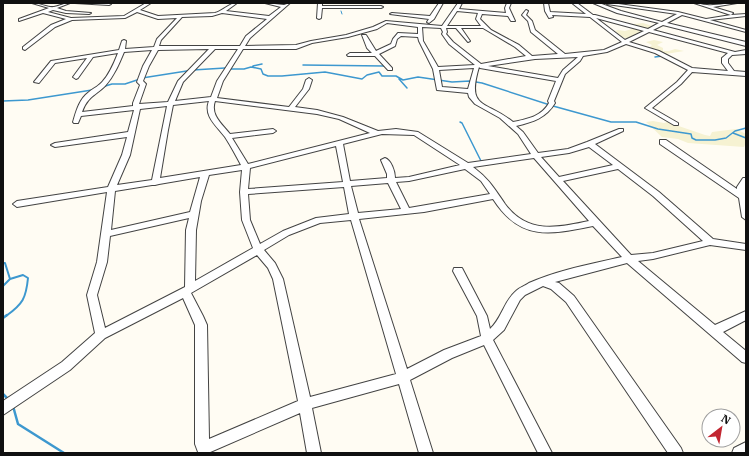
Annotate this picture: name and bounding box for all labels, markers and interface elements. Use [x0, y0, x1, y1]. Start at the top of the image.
north arrow [701, 408, 741, 448]
text: N [719, 411, 734, 428]

